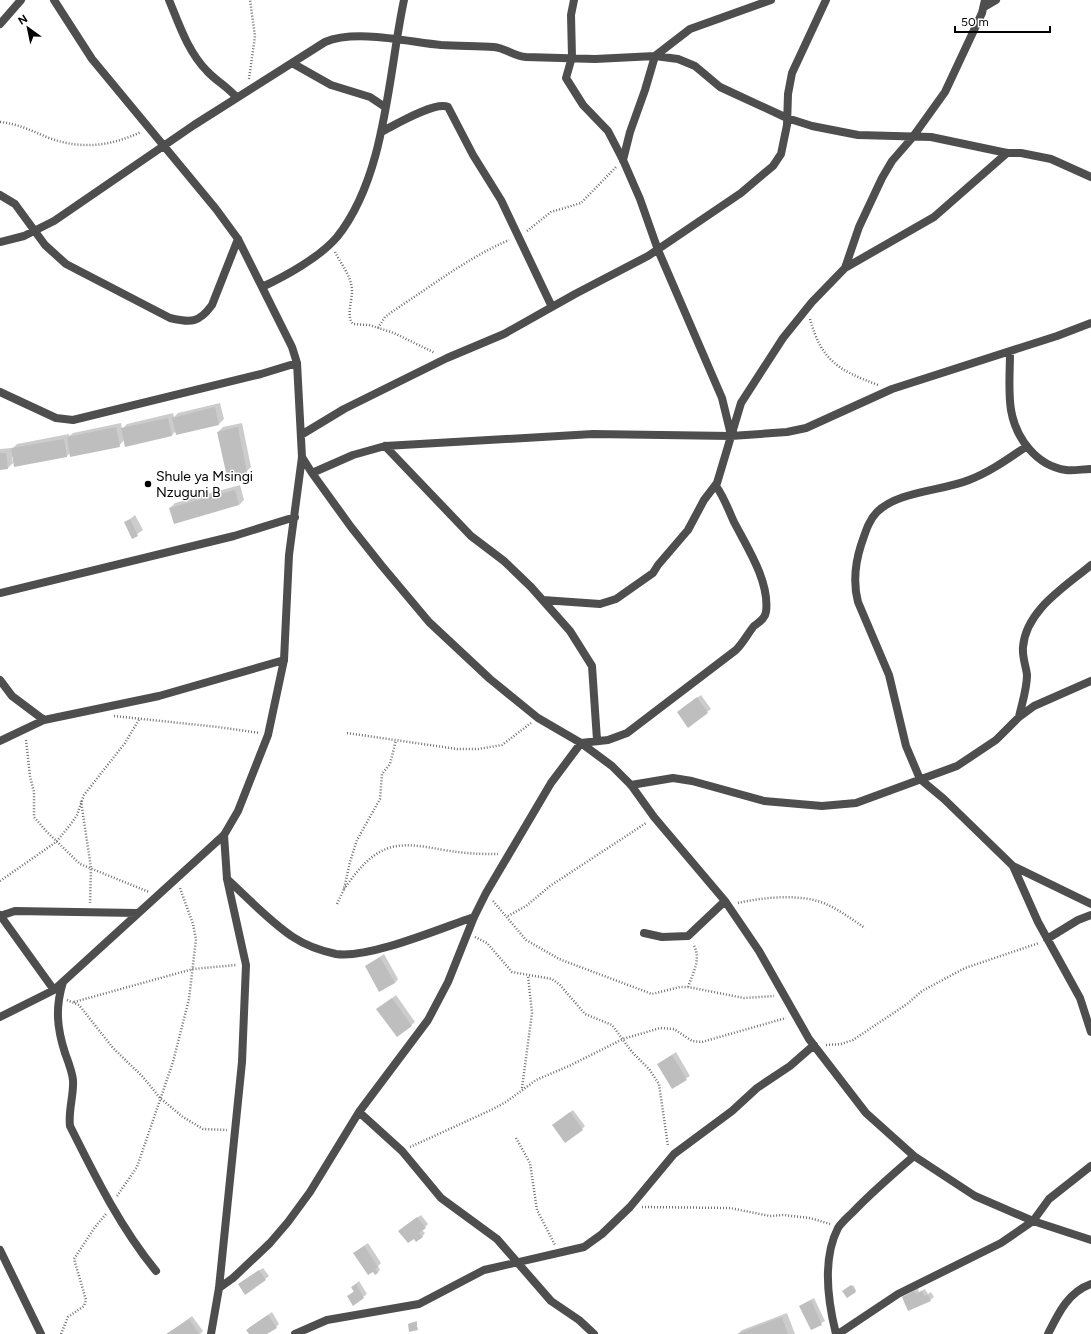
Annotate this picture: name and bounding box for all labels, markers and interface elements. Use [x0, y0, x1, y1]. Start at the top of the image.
north arrow [8, 8, 48, 48]
scale bar [955, 8, 1050, 34]
text: N [16, 12, 30, 28]
text: 50 m [961, 15, 989, 29]
place label: Shule ya Msingi Nzuguni B [156, 468, 253, 501]
marker: Shule ya Msingi Nzuguni B [143, 479, 153, 489]

